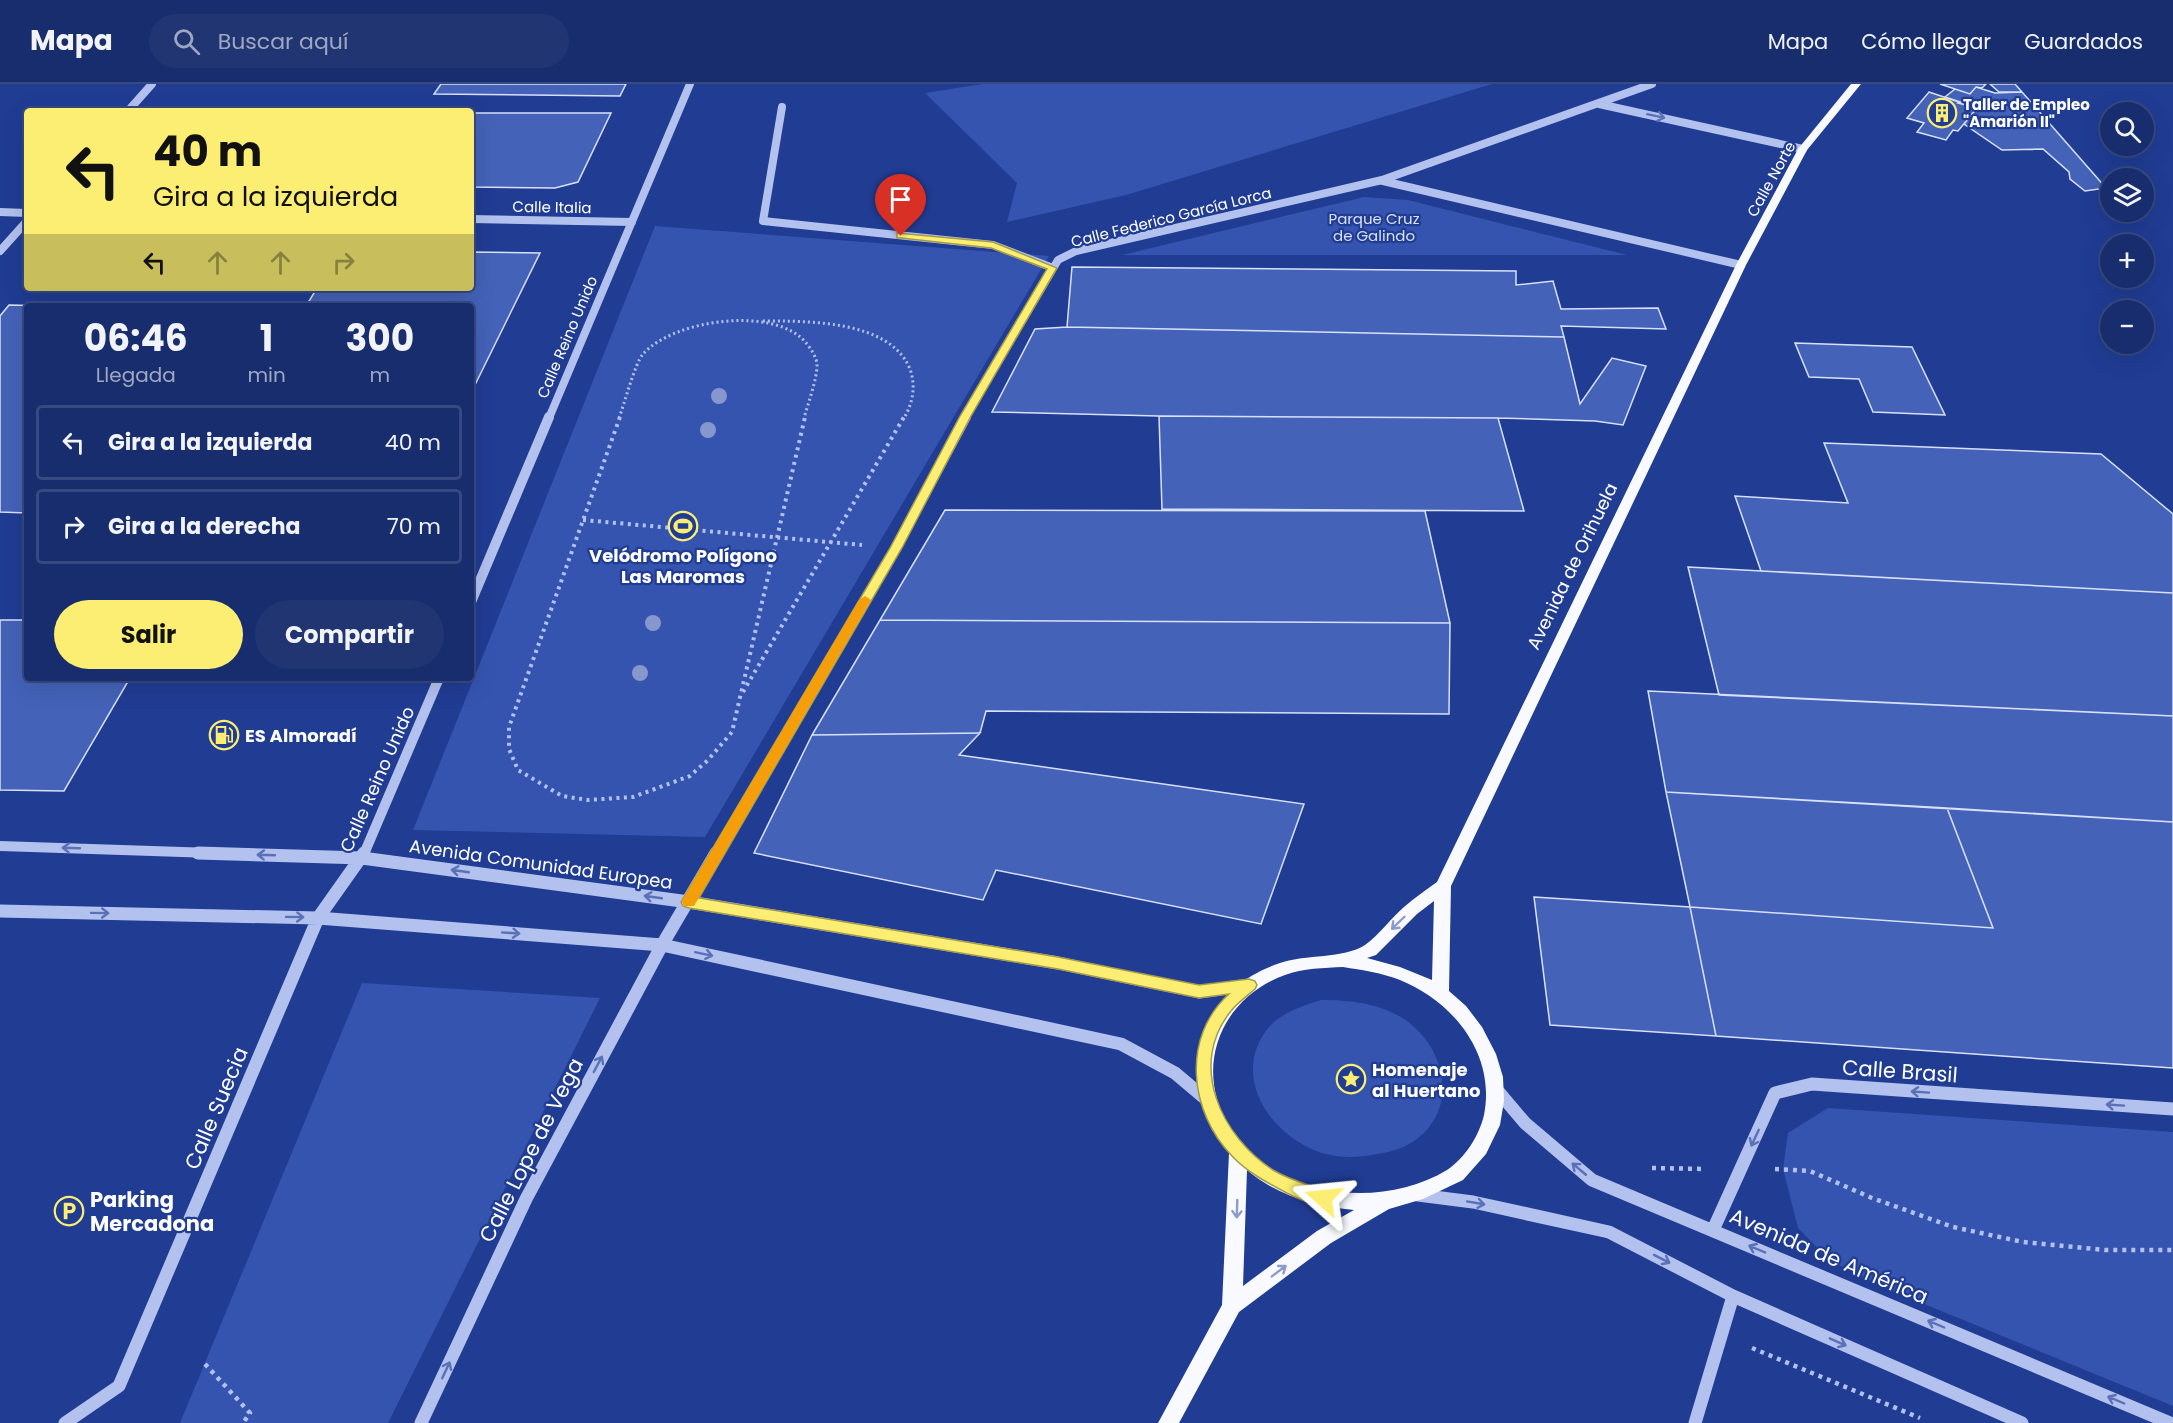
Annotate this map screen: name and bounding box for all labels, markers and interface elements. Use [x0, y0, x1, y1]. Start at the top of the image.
search box [149, 14, 569, 68]
text: Mapa [30, 21, 113, 60]
icon: search [170, 25, 203, 58]
text: Buscar aquí [218, 26, 348, 57]
text: Mapa [1768, 27, 1828, 56]
text: Cómo llegar [1861, 27, 1991, 56]
text: Guardados [2024, 27, 2143, 56]
place label: Taller de Empleo "Amarión II" [1963, 94, 2090, 132]
building icon: Taller de Empleo "Amarión II" [1926, 97, 1958, 129]
map controls [2100, 102, 2154, 354]
button: search [2100, 102, 2154, 156]
one-way arrow [1646, 111, 1665, 122]
text: 40 m [153, 122, 262, 181]
icon: left [54, 132, 132, 210]
street label: Calle Norte [1742, 138, 1800, 220]
button: layers [2100, 168, 2154, 222]
pin [875, 174, 926, 236]
text: Gira a la izquierda [153, 178, 398, 215]
street label: Calle Federico García Lorca [1069, 182, 1273, 252]
icon: arrive [884, 183, 917, 216]
street label: Calle Italia [512, 196, 592, 218]
park label: Parque Cruz de Galindo [1328, 208, 1420, 246]
button: + [2100, 234, 2154, 288]
icon: left [138, 246, 171, 279]
icon: ahead [201, 246, 234, 279]
icon: ahead [264, 246, 297, 279]
icon: right [327, 246, 360, 279]
street label: Calle Reino Unido [532, 273, 602, 401]
button: − [2100, 300, 2154, 354]
text: 06:46 [84, 313, 188, 364]
text: 1 [260, 313, 273, 364]
text: 300 [346, 313, 414, 364]
text: Llegada [96, 361, 176, 389]
text: min [247, 361, 286, 389]
text: m [370, 361, 390, 389]
icon: left [57, 426, 90, 459]
text: Gira a la izquierda [108, 427, 312, 458]
text: 40 m [385, 427, 441, 458]
street label: Avenida de Orihuela [1521, 478, 1623, 654]
icon: right [57, 510, 90, 543]
sports icon: Velódromo Polígono Las Maromas [667, 510, 699, 542]
text: Gira a la derecha [108, 511, 301, 542]
text: 70 m [387, 511, 441, 542]
place label: Velódromo Polígono Las Maromas [589, 543, 777, 589]
button: Salir [54, 600, 243, 669]
button: Compartir [255, 600, 444, 669]
street label: Calle Reino Unido [334, 702, 420, 856]
fuel station icon: ES Almoradí [208, 719, 240, 751]
place label: ES Almoradí [245, 723, 357, 748]
street label: Avenida Comunidad Europea [408, 833, 674, 895]
one-way arrow [62, 842, 82, 854]
one-way arrow [257, 849, 277, 860]
one-way arrow [451, 866, 471, 877]
one-way arrow [644, 892, 664, 903]
one-way arrow [90, 907, 110, 919]
one-way arrow [285, 912, 305, 923]
one-way arrow [1390, 915, 1405, 930]
one-way arrow [500, 928, 520, 939]
one-way arrow [694, 949, 714, 960]
street label: Calle Suecia [177, 1042, 255, 1174]
street label: Calle Lope de Vega [472, 1053, 590, 1247]
street label: Calle Brasil [1841, 1053, 1959, 1089]
one-way arrow [592, 1056, 604, 1073]
place label: Homenaje al Huertano [1372, 1057, 1481, 1103]
place icon: Homenaje al Huertano [1335, 1063, 1367, 1095]
one-way arrow [1911, 1086, 1931, 1097]
one-way arrow [2105, 1100, 2125, 1111]
one-way arrow [1748, 1128, 1760, 1146]
one-way arrow [1571, 1163, 1587, 1176]
position arrow [1291, 1166, 1355, 1230]
place label: Parking Mercadona [90, 1185, 214, 1238]
parking icon: Parking Mercadona [53, 1195, 85, 1227]
one-way arrow [1466, 1197, 1486, 1208]
one-way arrow [1231, 1199, 1243, 1219]
street label: Avenida de América [1725, 1201, 1933, 1311]
one-way arrow [1748, 1243, 1766, 1254]
one-way arrow [1652, 1254, 1670, 1265]
one-way arrow [1270, 1264, 1286, 1277]
one-way arrow [1928, 1318, 1946, 1330]
one-way arrow [1828, 1337, 1847, 1348]
one-way arrow [440, 1361, 452, 1379]
one-way arrow [2107, 1394, 2126, 1405]

